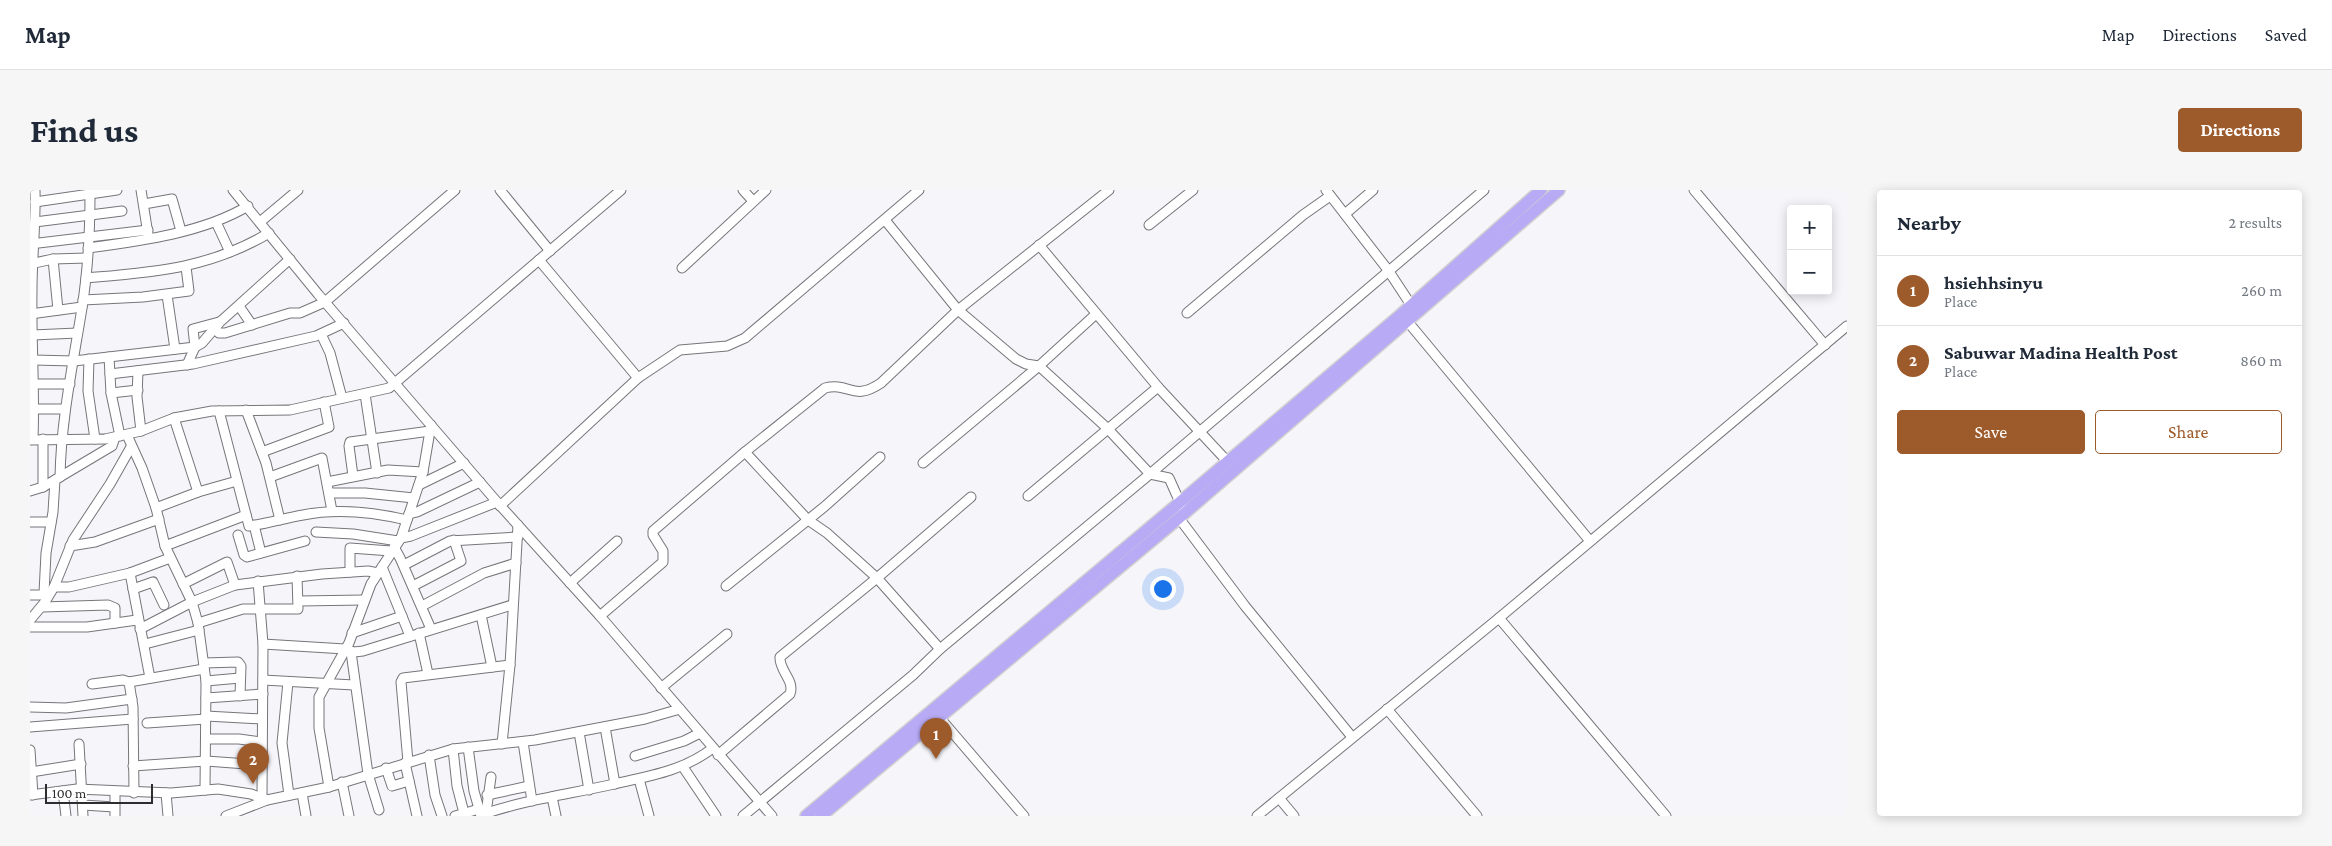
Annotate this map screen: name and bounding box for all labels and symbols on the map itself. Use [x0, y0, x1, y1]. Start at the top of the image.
your location [1150, 576, 1176, 602]
pin: 1 [920, 718, 952, 759]
pin: 2 [237, 743, 269, 784]
scale bar [45, 781, 152, 804]

